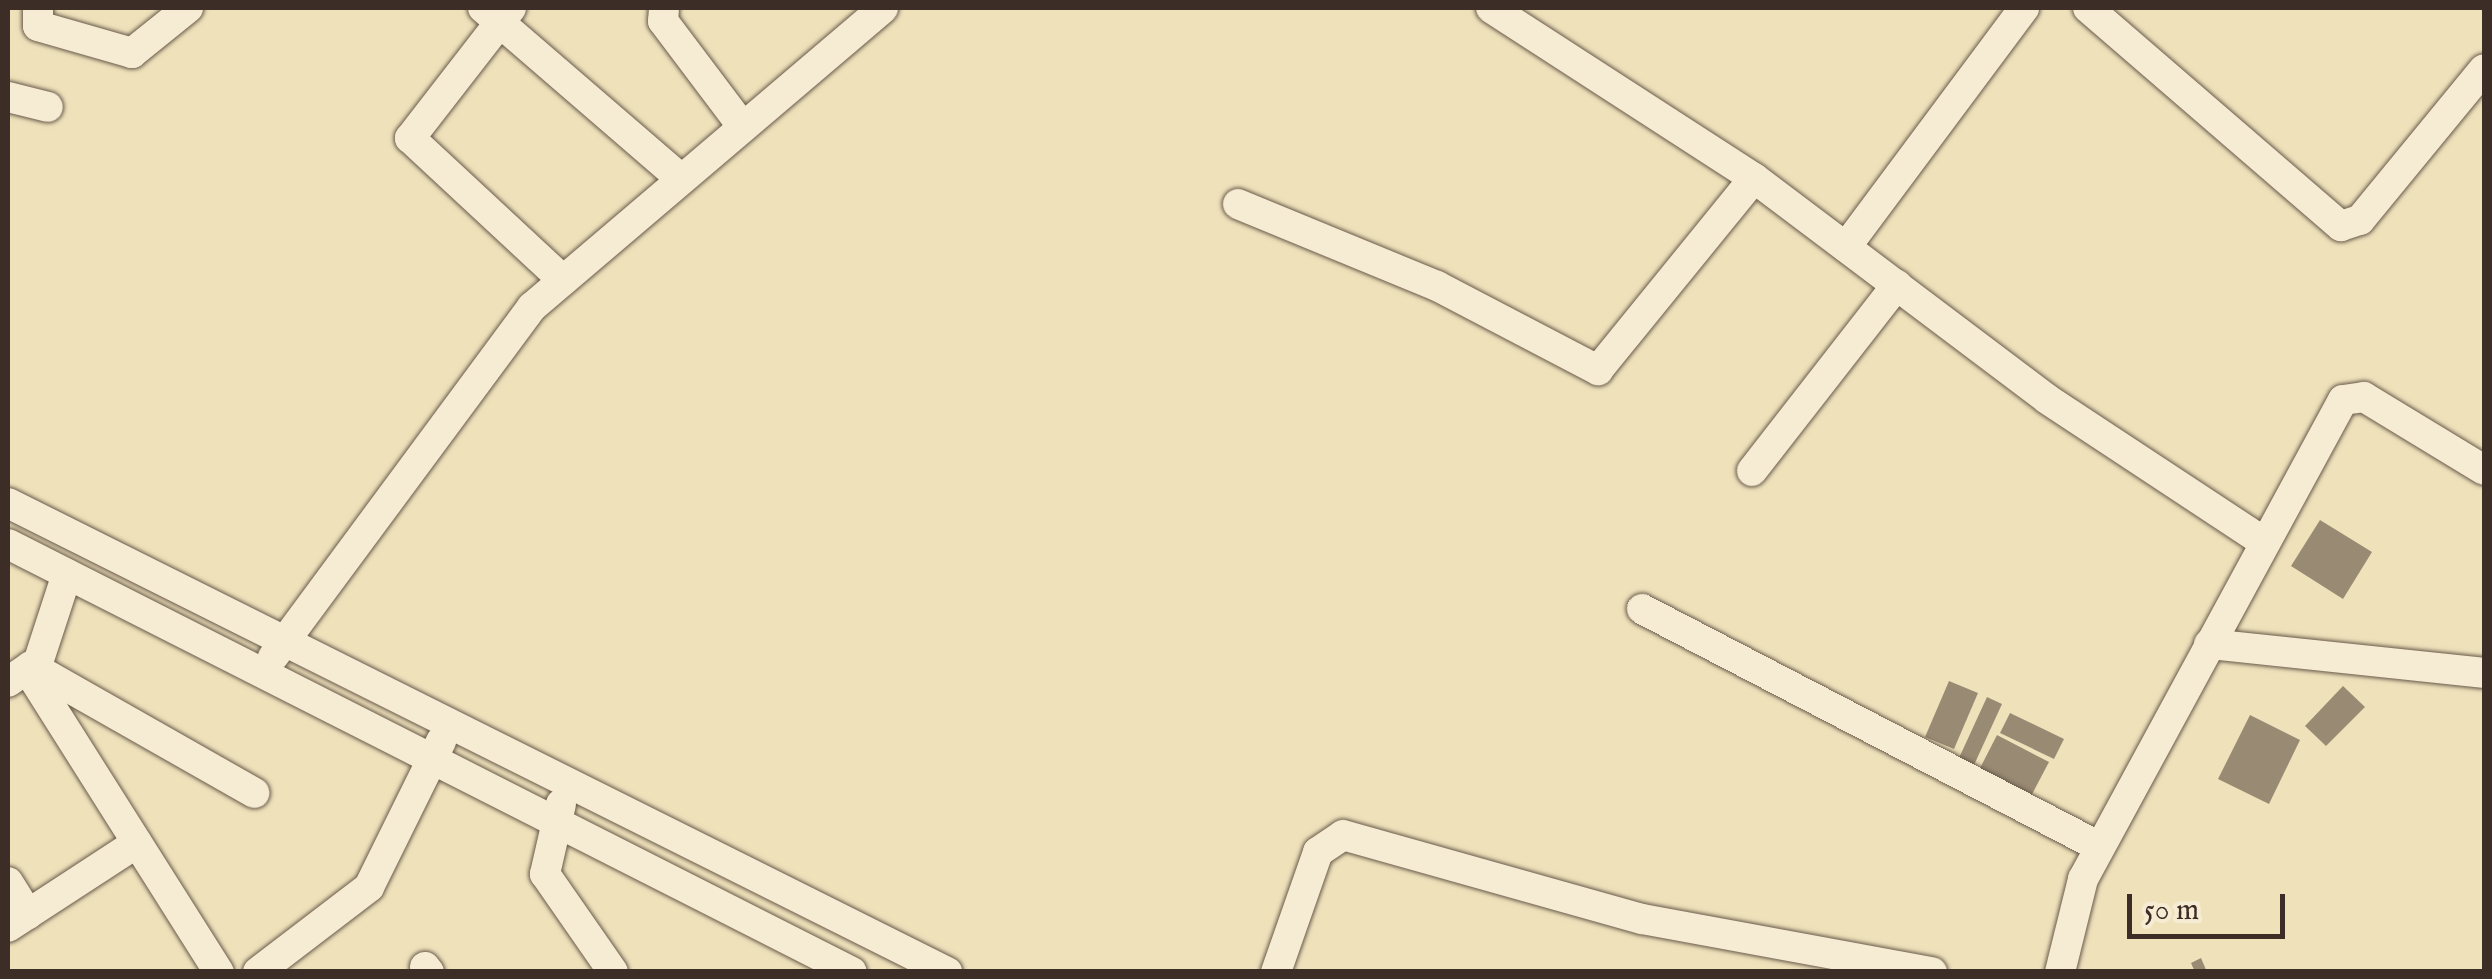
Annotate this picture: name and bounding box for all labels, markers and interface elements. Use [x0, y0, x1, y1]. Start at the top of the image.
scale bar [2132, 874, 2290, 936]
text: 50 m [2144, 892, 2199, 930]

